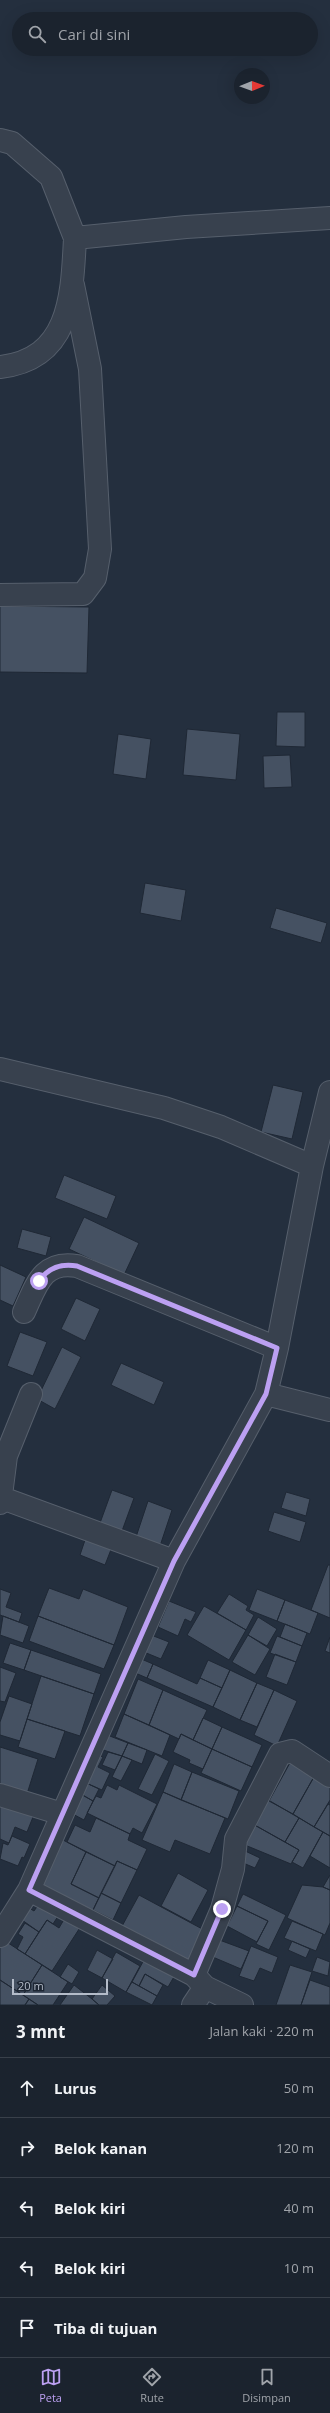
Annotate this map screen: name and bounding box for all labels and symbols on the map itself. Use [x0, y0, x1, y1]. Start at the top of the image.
north arrow [234, 68, 270, 104]
route start [30, 1272, 48, 1290]
route end [213, 1900, 231, 1918]
scale bar [12, 1977, 108, 1996]

